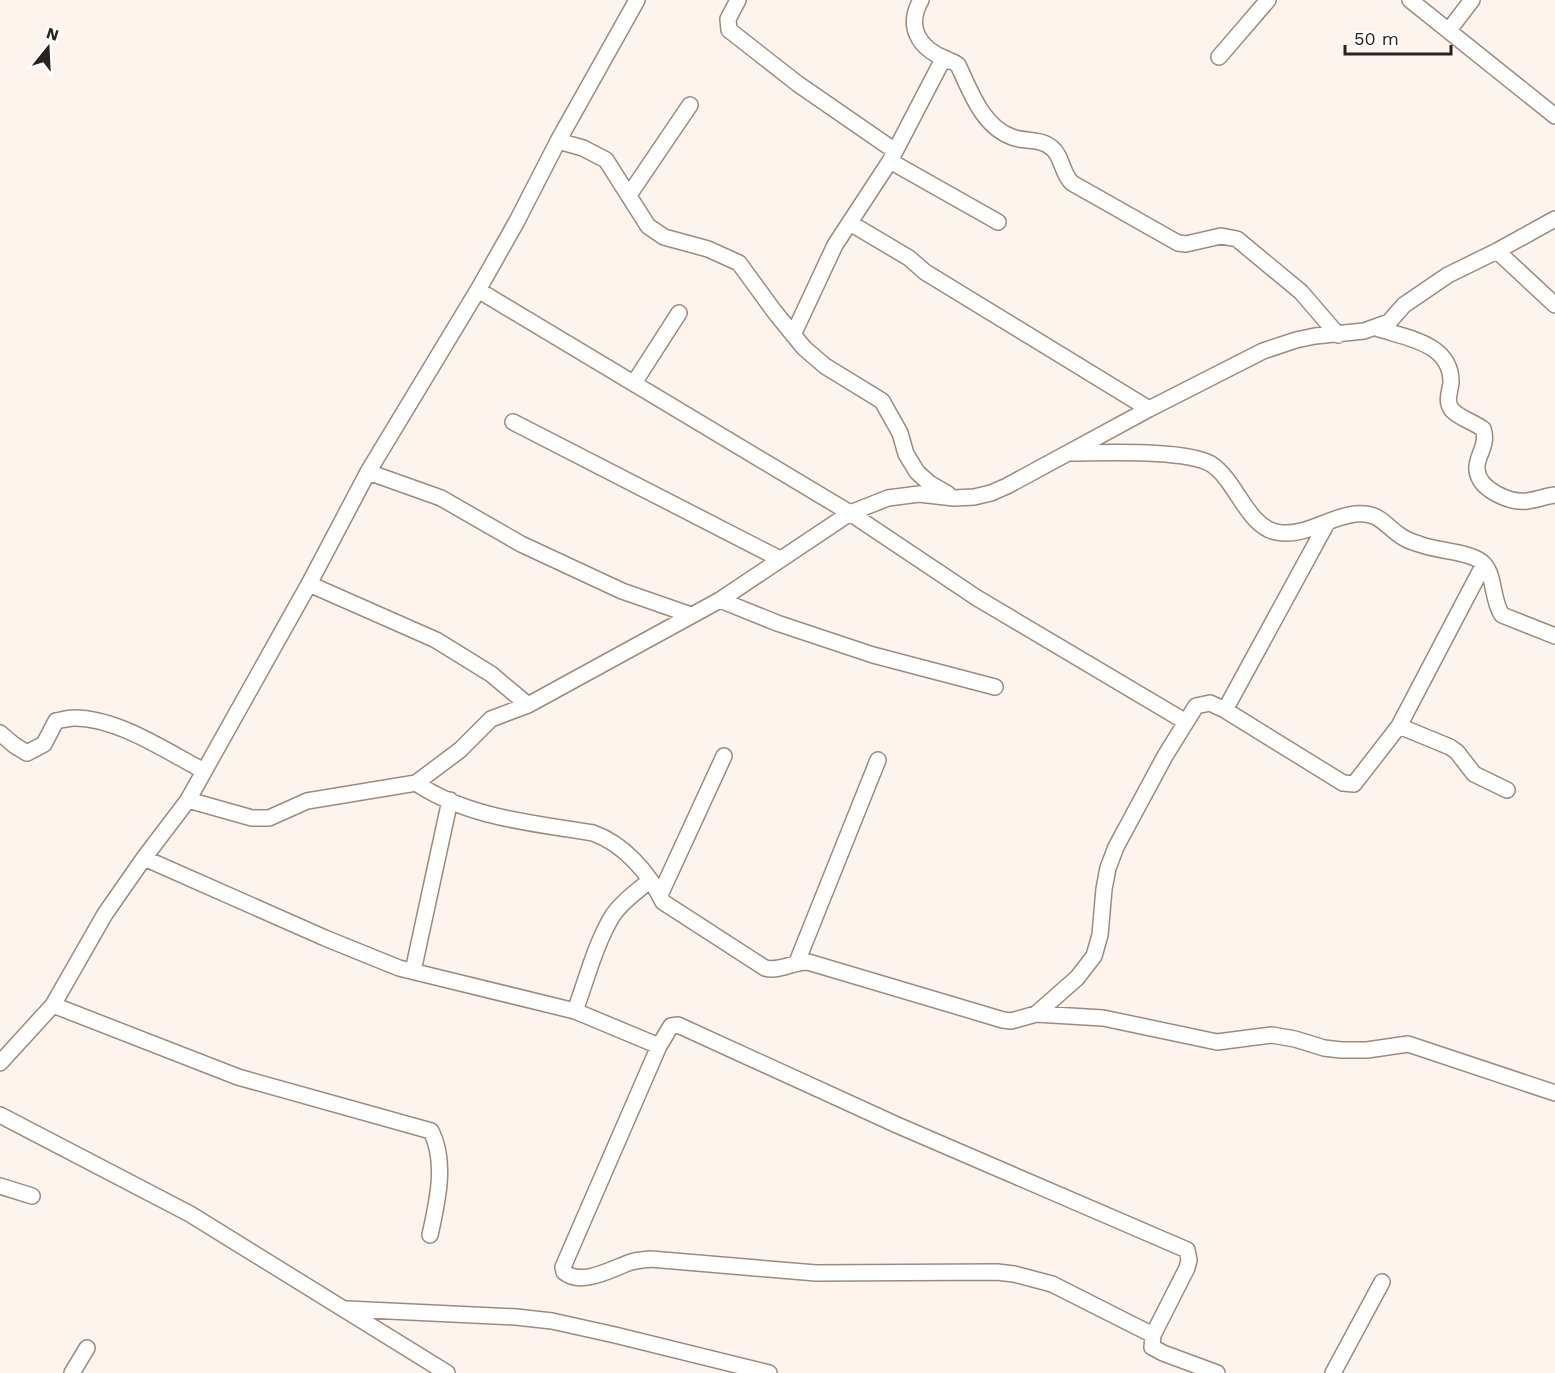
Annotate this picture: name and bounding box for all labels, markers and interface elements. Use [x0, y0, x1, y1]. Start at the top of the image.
north arrow [18, 18, 78, 78]
scale bar [1345, 18, 1452, 56]
text: N [44, 23, 61, 45]
text: 50 m [1354, 28, 1399, 49]

